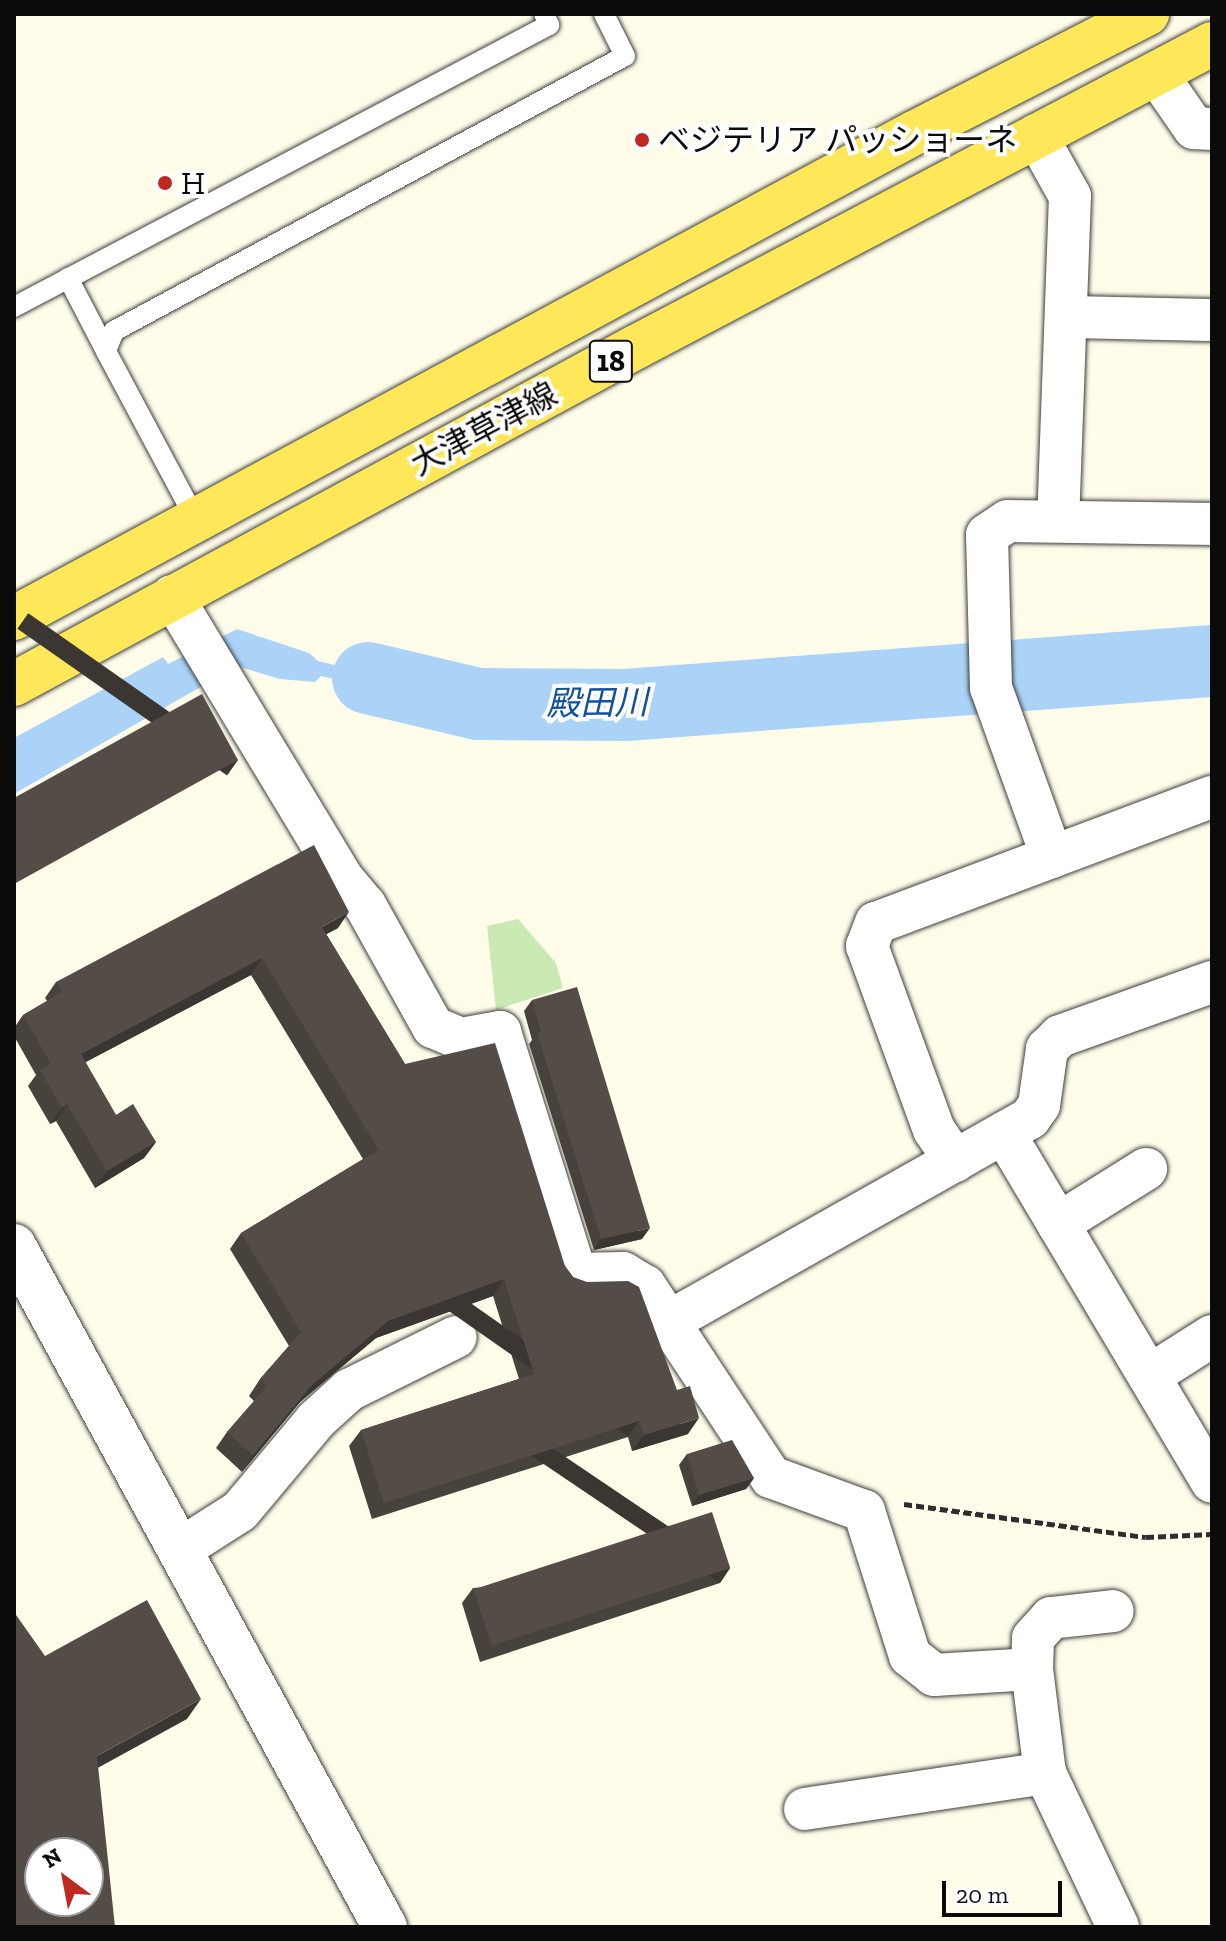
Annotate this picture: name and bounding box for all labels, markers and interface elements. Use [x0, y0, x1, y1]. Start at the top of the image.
place label: ベジテリア パッショーネ [658, 121, 1017, 159]
marker: ベジテリア パッショーネ [633, 131, 651, 149]
place label: H [181, 164, 205, 202]
marker: H [156, 174, 174, 192]
road number: 18 [587, 335, 635, 387]
street label: 大津草津線 [404, 374, 564, 484]
water label: 殿田川 [546, 682, 648, 724]
north arrow [24, 1837, 104, 1917]
text: N [38, 1842, 66, 1874]
scale bar [946, 1865, 1066, 1915]
text: 20 m [956, 1880, 1008, 1909]

